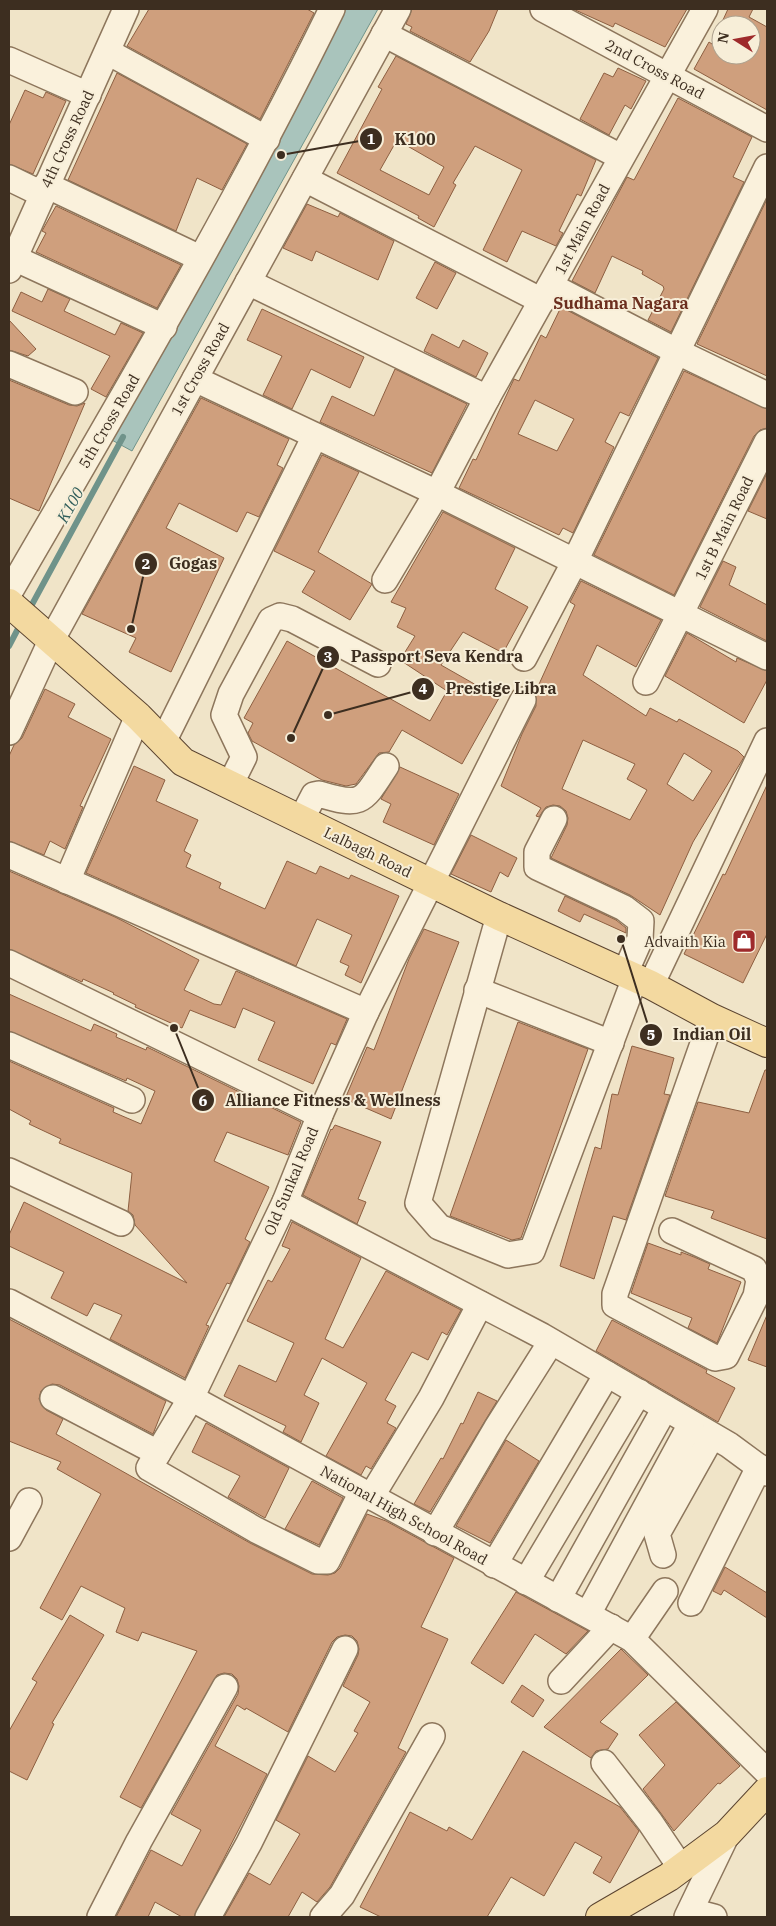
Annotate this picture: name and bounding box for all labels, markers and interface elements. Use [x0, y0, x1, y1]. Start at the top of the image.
north arrow [711, 15, 761, 65]
text: N [713, 30, 733, 45]
street label: 2nd Cross Road [602, 35, 708, 103]
street label: 4th Cross Road [36, 87, 98, 191]
callout: K100 [359, 124, 445, 155]
text: 1 [366, 129, 376, 148]
text: K100 [394, 129, 436, 149]
street label: 1st Main Road [550, 180, 614, 278]
district label: Sudhama Nagara [553, 293, 689, 313]
street label: 1st Cross Road [167, 319, 233, 419]
street label: 5th Cross Road [74, 371, 144, 471]
street label: 1st B Main Road [691, 473, 757, 583]
water label: K100 [52, 484, 88, 527]
callout: Gogas [134, 548, 227, 579]
text: Gogas [169, 553, 217, 573]
text: 2 [141, 554, 151, 573]
callout: Passport Seva Kendra [316, 641, 533, 672]
text: Passport Seva Kendra [351, 646, 523, 666]
text: 3 [323, 647, 333, 666]
callout: Prestige Libra [411, 673, 567, 704]
text: Prestige Libra [445, 678, 557, 698]
text: 4 [418, 679, 428, 698]
street label: Lalbagh Road [321, 823, 415, 881]
shop icon: Advaith Kia [731, 928, 757, 954]
place label: Advaith Kia [644, 932, 726, 951]
callout: Indian Oil [638, 1019, 761, 1050]
text: Indian Oil [673, 1024, 751, 1044]
text: 5 [646, 1025, 656, 1044]
callout: Alliance Fitness & Wellness [190, 1085, 451, 1116]
text: Alliance Fitness & Wellness [225, 1090, 441, 1110]
text: 6 [198, 1091, 208, 1110]
street label: Old Sunkal Road [260, 1124, 322, 1238]
street label: National High School Road [317, 1461, 491, 1569]

